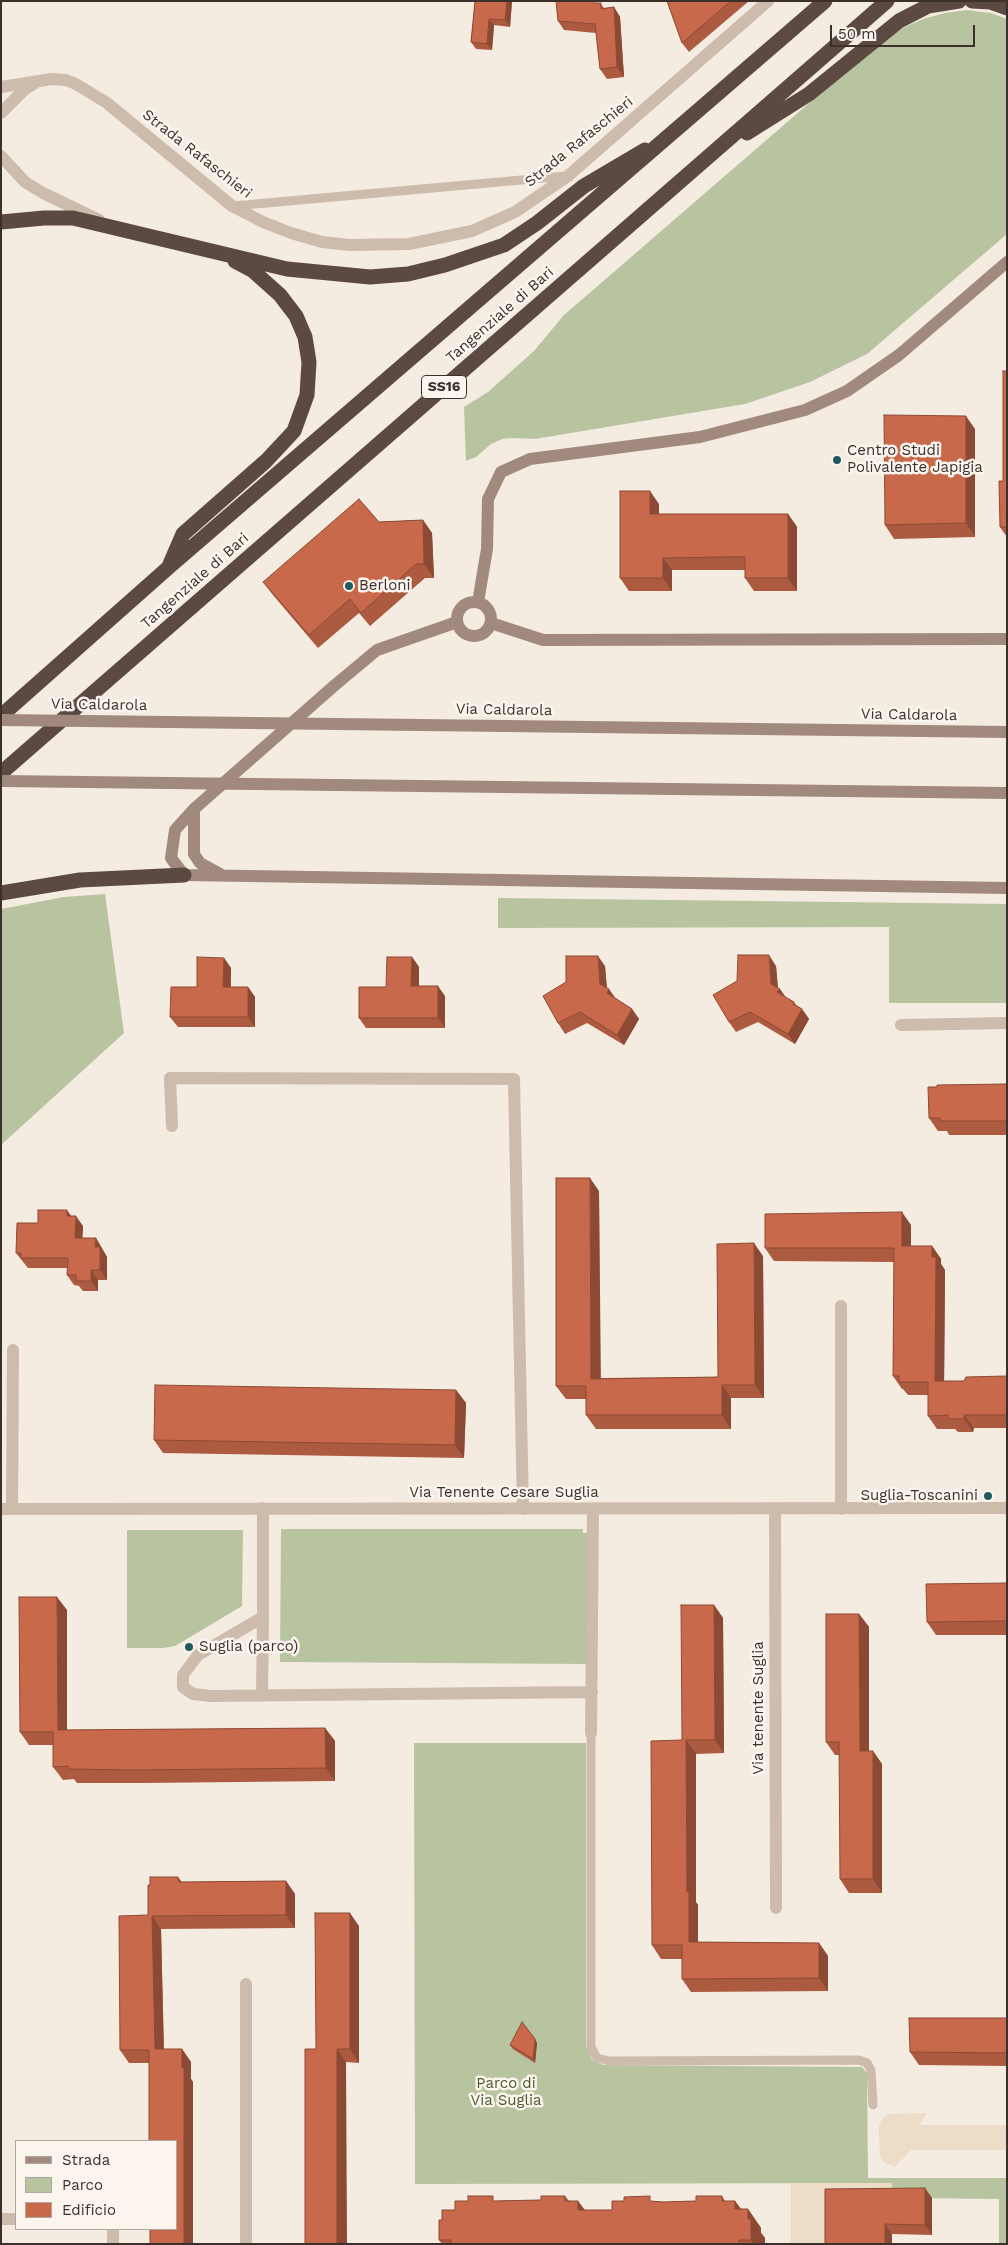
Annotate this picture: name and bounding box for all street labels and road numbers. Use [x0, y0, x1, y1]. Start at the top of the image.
street label: Strada Rafaschieri [521, 93, 637, 191]
street label: Strada Rafaschieri [139, 106, 255, 202]
street label: Tangenziale di Bari [442, 263, 558, 367]
road number: SS16 [422, 376, 466, 398]
street label: Tangenziale di Bari [137, 529, 253, 633]
street label: Via Caldarola [51, 695, 147, 715]
street label: Via Caldarola [456, 700, 552, 720]
street label: Via Caldarola [861, 705, 957, 725]
street label: Via Tenente Cesare Suglia [409, 1484, 599, 1502]
street label: Via tenente Suglia [750, 1641, 768, 1775]

